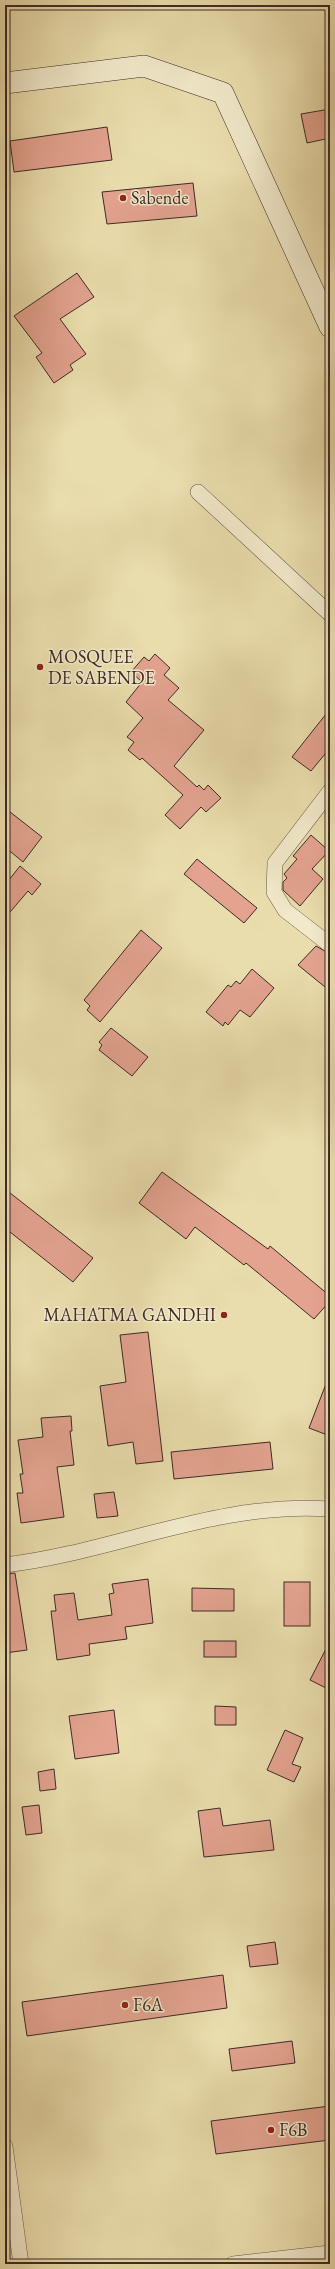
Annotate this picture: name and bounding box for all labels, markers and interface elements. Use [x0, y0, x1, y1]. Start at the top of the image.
place label: Sabende [131, 186, 188, 209]
marker: Sabende [118, 193, 128, 203]
place label: MOSQUEE DE SABENDE [48, 645, 155, 689]
marker: MOSQUEE DE SABENDE [35, 662, 45, 672]
place label: MAHATMA GANDHI [44, 1303, 216, 1326]
marker: MAHATMA GANDHI [219, 1310, 229, 1320]
place label: F6A [133, 1993, 164, 2016]
marker: F6A [120, 2000, 130, 2010]
place label: F6B [279, 2118, 307, 2141]
marker: F6B [266, 2125, 276, 2135]

